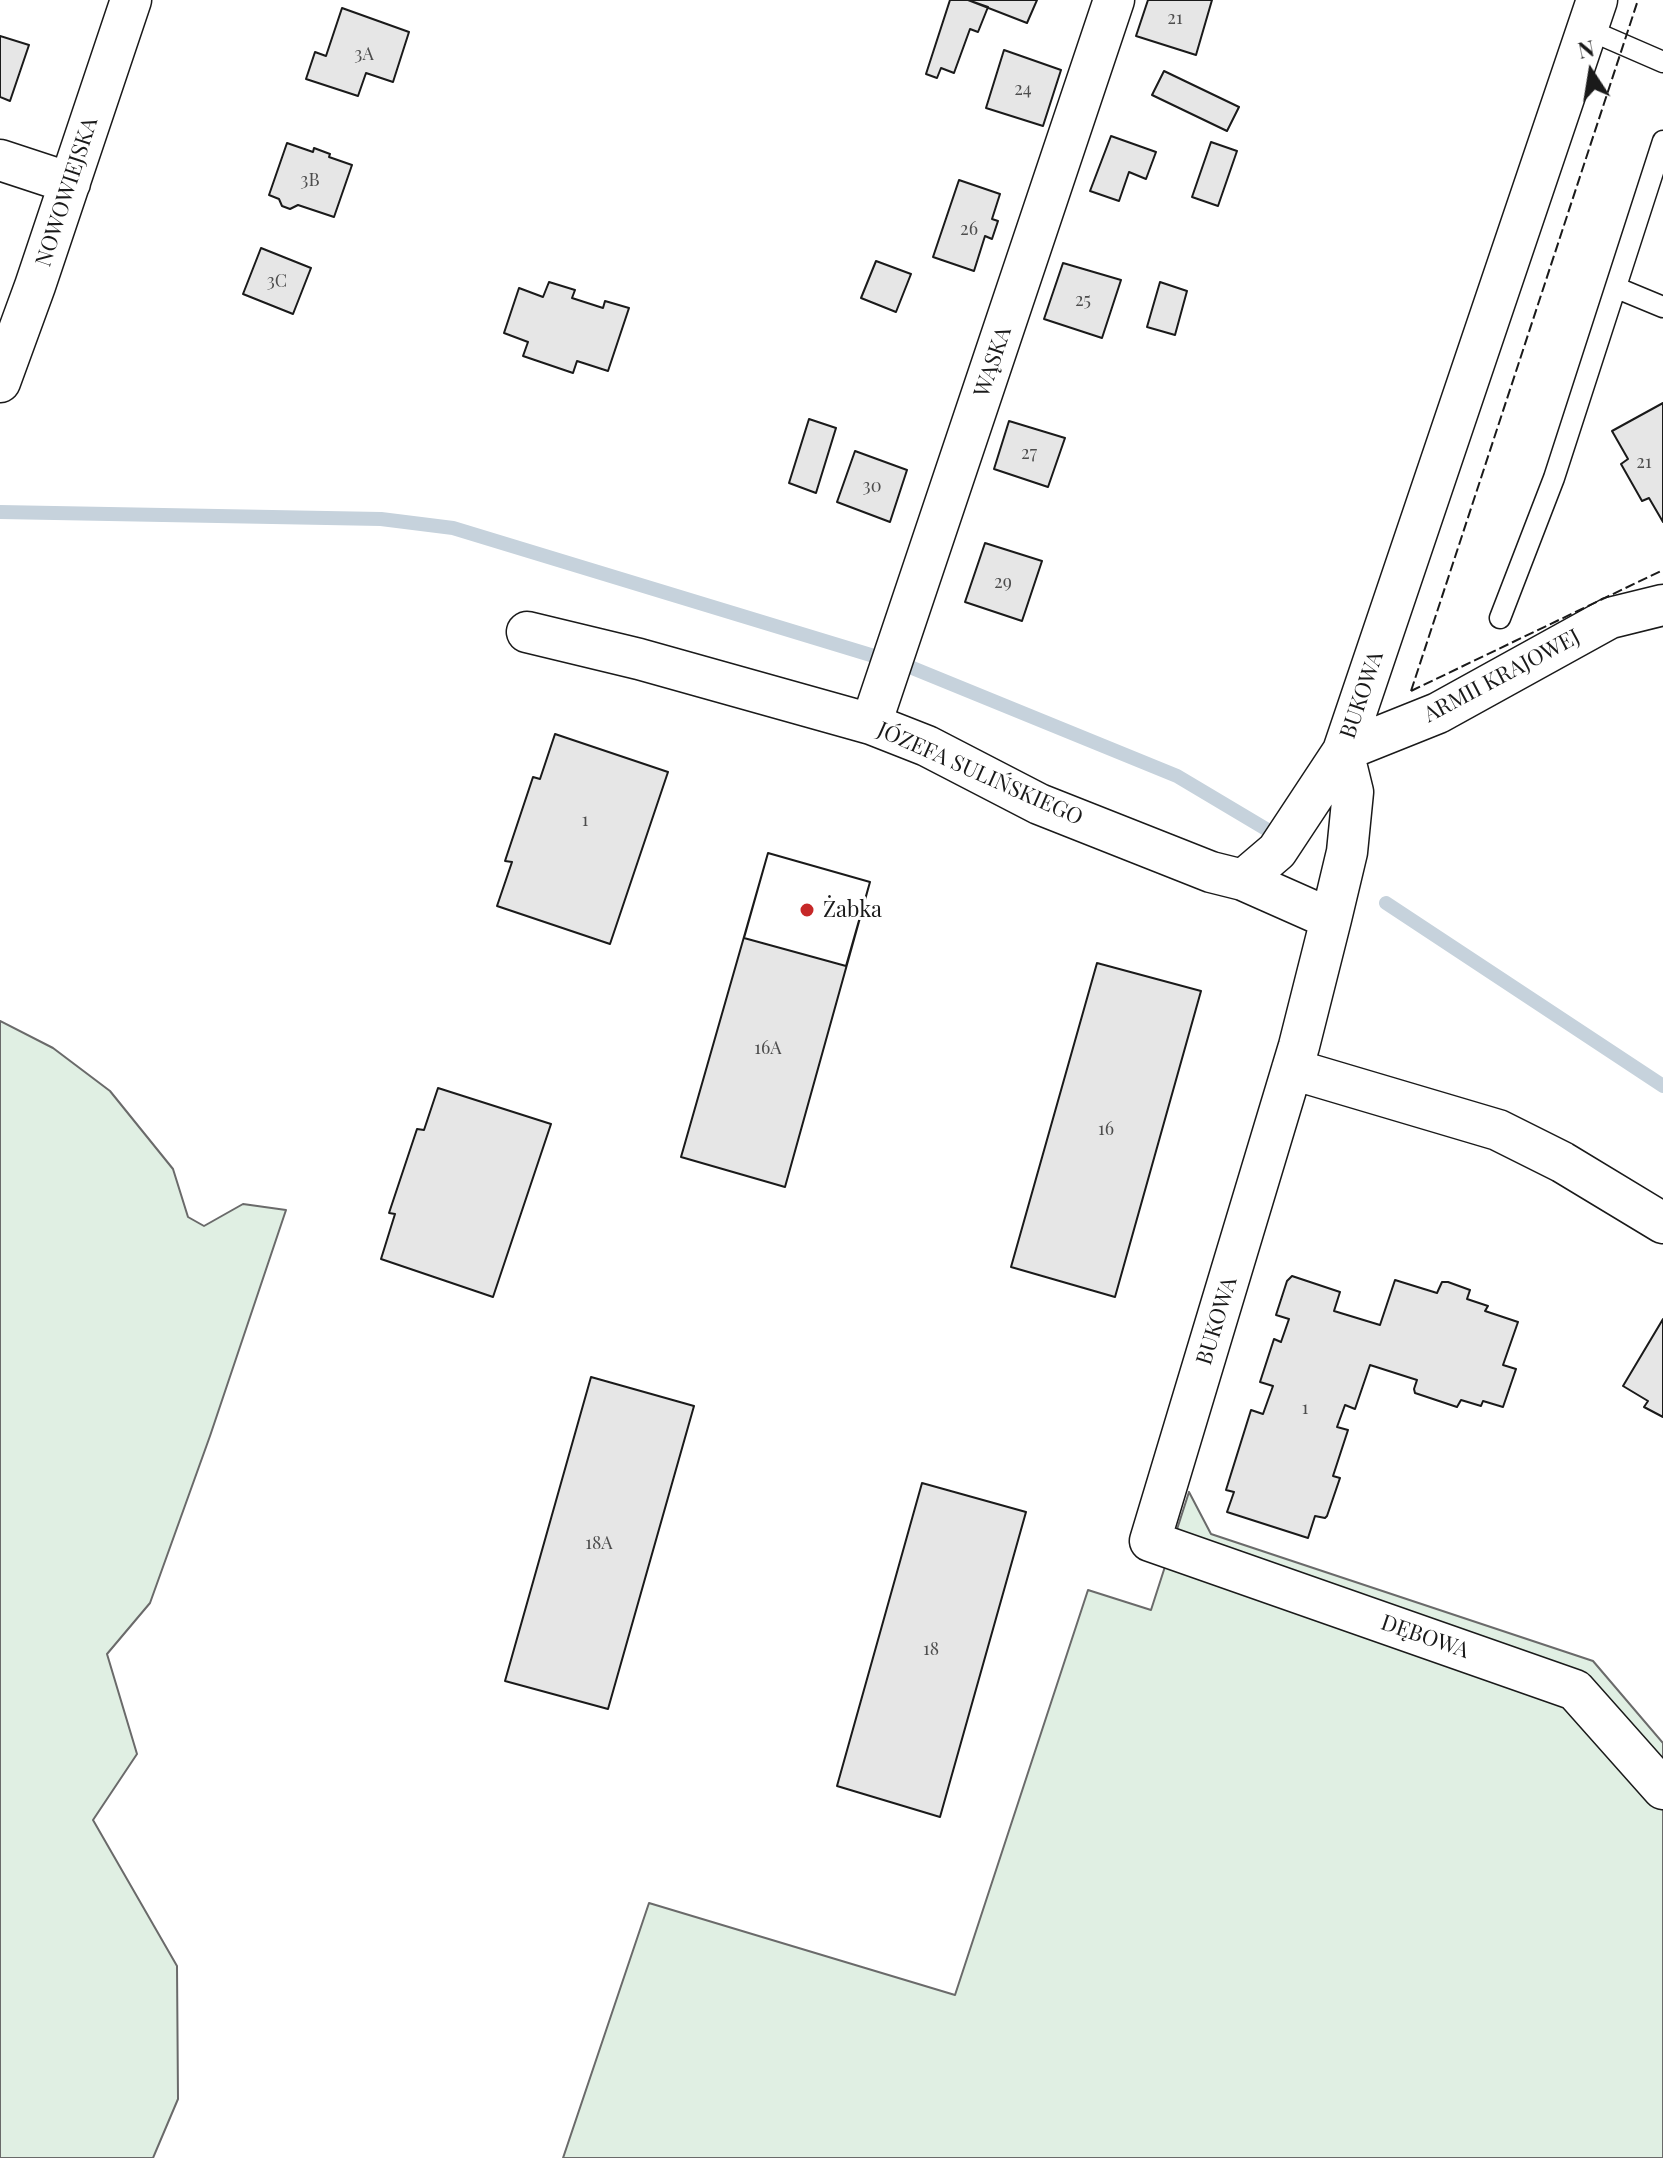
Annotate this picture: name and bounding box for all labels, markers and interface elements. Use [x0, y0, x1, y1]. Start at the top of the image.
house number: 21 [1167, 7, 1183, 29]
north arrow [1551, 32, 1631, 112]
text: N [1575, 32, 1597, 65]
house number: 3A [354, 43, 374, 65]
house number: 24 [1014, 78, 1032, 100]
street label: NOWOWIEJSKA [30, 114, 104, 270]
house number: 3B [300, 169, 320, 191]
house number: 26 [960, 218, 978, 240]
house number: 3C [267, 270, 287, 292]
house number: 25 [1075, 289, 1091, 311]
street label: WĄSKA [969, 323, 1017, 401]
house number: 27 [1021, 442, 1037, 464]
house number: 21 [1636, 451, 1652, 473]
house number: 30 [863, 475, 881, 497]
house number: 29 [994, 571, 1012, 593]
street label: ARMII KRAJOWEJ [1419, 624, 1585, 728]
street label: BUKOWA [1335, 648, 1389, 742]
street label: JÓZEFA SULIŃSKIEGO [873, 717, 1087, 831]
house number: 1 [582, 809, 588, 831]
place label: Żabka [823, 897, 882, 923]
marker: Żabka [798, 901, 816, 919]
house number: 16A [754, 1037, 782, 1059]
house number: 16 [1098, 1118, 1114, 1140]
street label: BUKOWA [1191, 1274, 1243, 1368]
house number: 1 [1302, 1397, 1308, 1419]
house number: 18A [585, 1532, 613, 1554]
street label: DĘBOWA [1377, 1610, 1473, 1664]
house number: 18 [923, 1638, 939, 1660]

